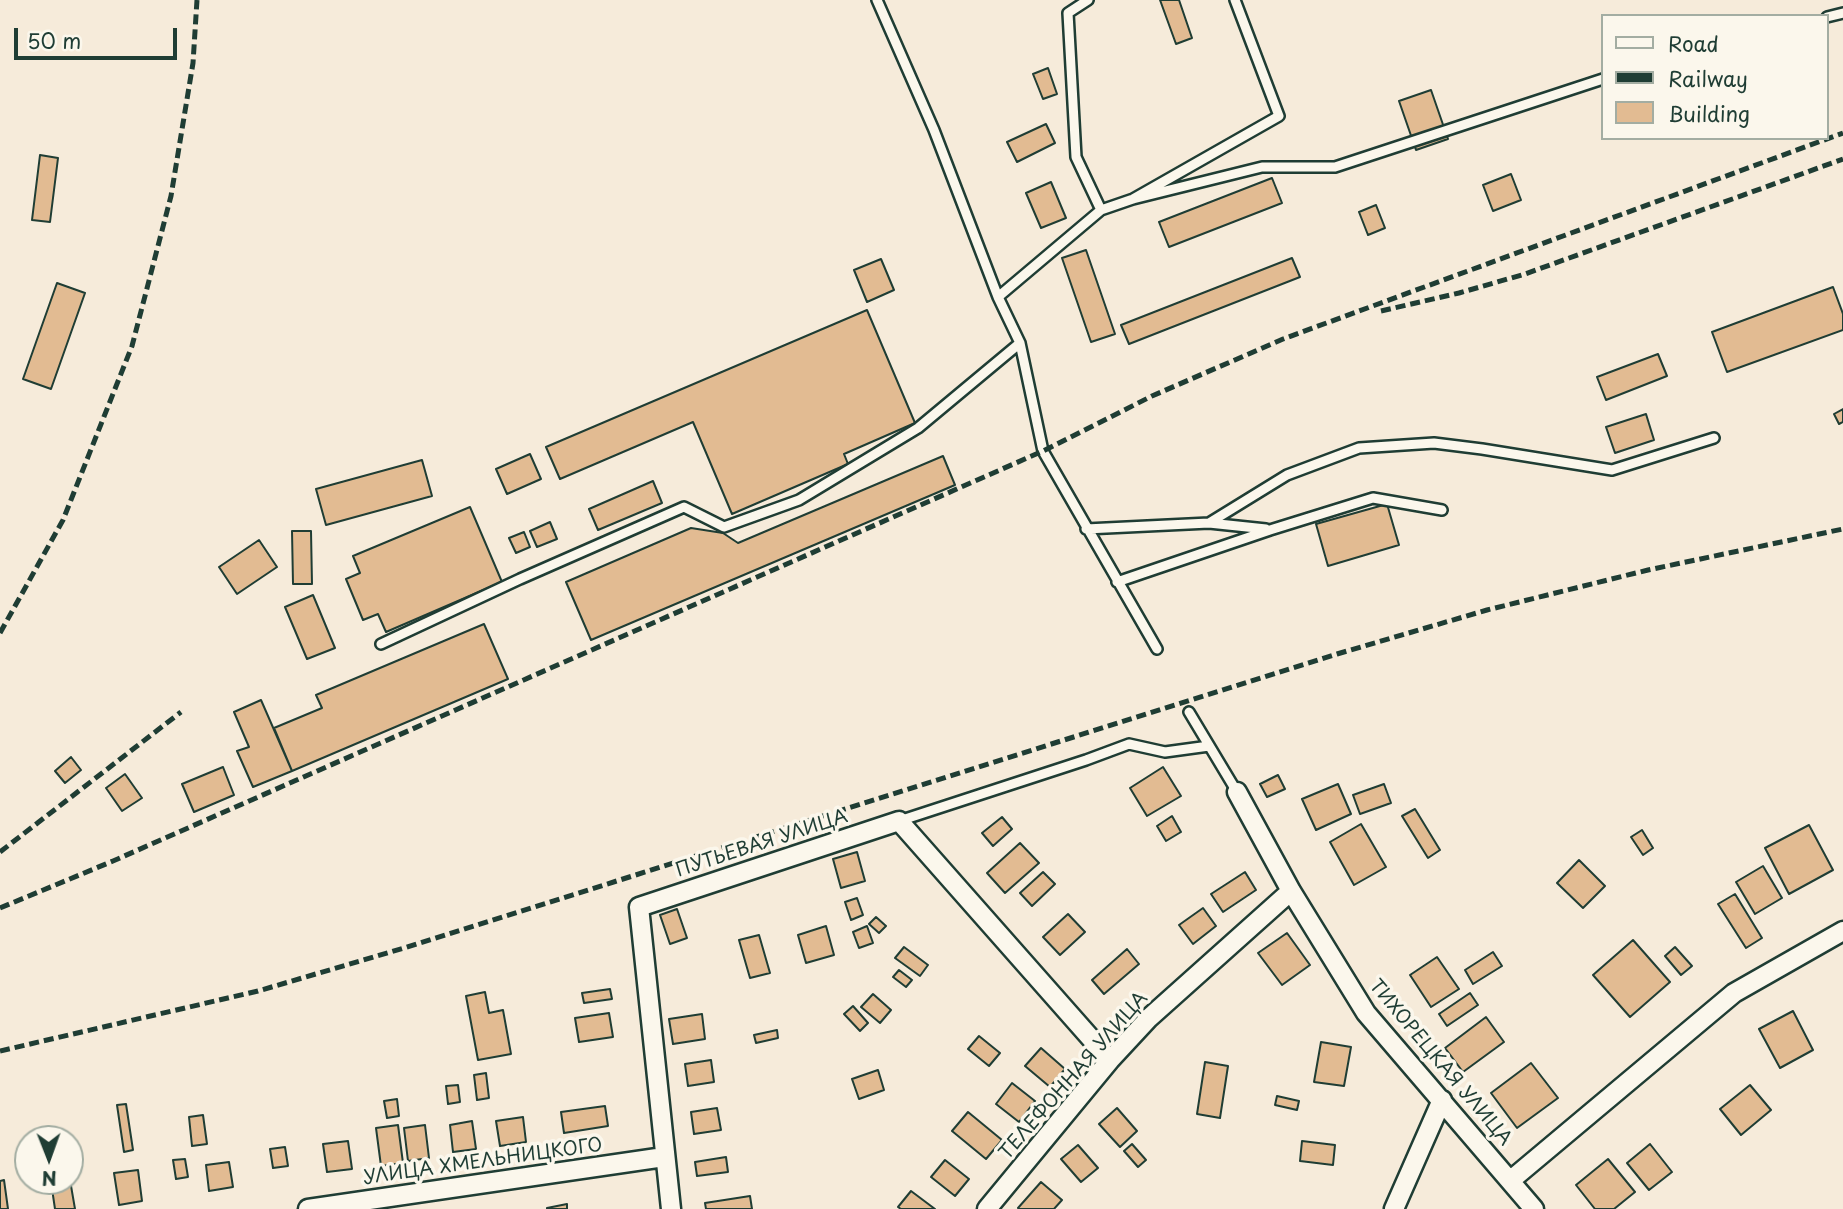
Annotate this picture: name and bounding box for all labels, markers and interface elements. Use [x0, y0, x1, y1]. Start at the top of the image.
scale bar [18, 14, 180, 58]
legend [1602, 14, 1829, 140]
text: 50 m [27, 24, 81, 56]
text: Road [1668, 27, 1719, 59]
text: Railway [1668, 62, 1748, 94]
text: Building [1668, 97, 1750, 129]
street label: ПУТЬЕВАЯ УЛИЦА [673, 805, 851, 883]
street label: ТИХОРЕЦКАЯ УЛИЦА [1364, 975, 1516, 1151]
street label: ТЕЛЕФОННАЯ УЛИЦА [995, 987, 1153, 1165]
north arrow [14, 1125, 84, 1195]
street label: УЛИЦА ХМЕЛЬНИЦКОГО [362, 1134, 604, 1190]
text: N [42, 1165, 57, 1193]

